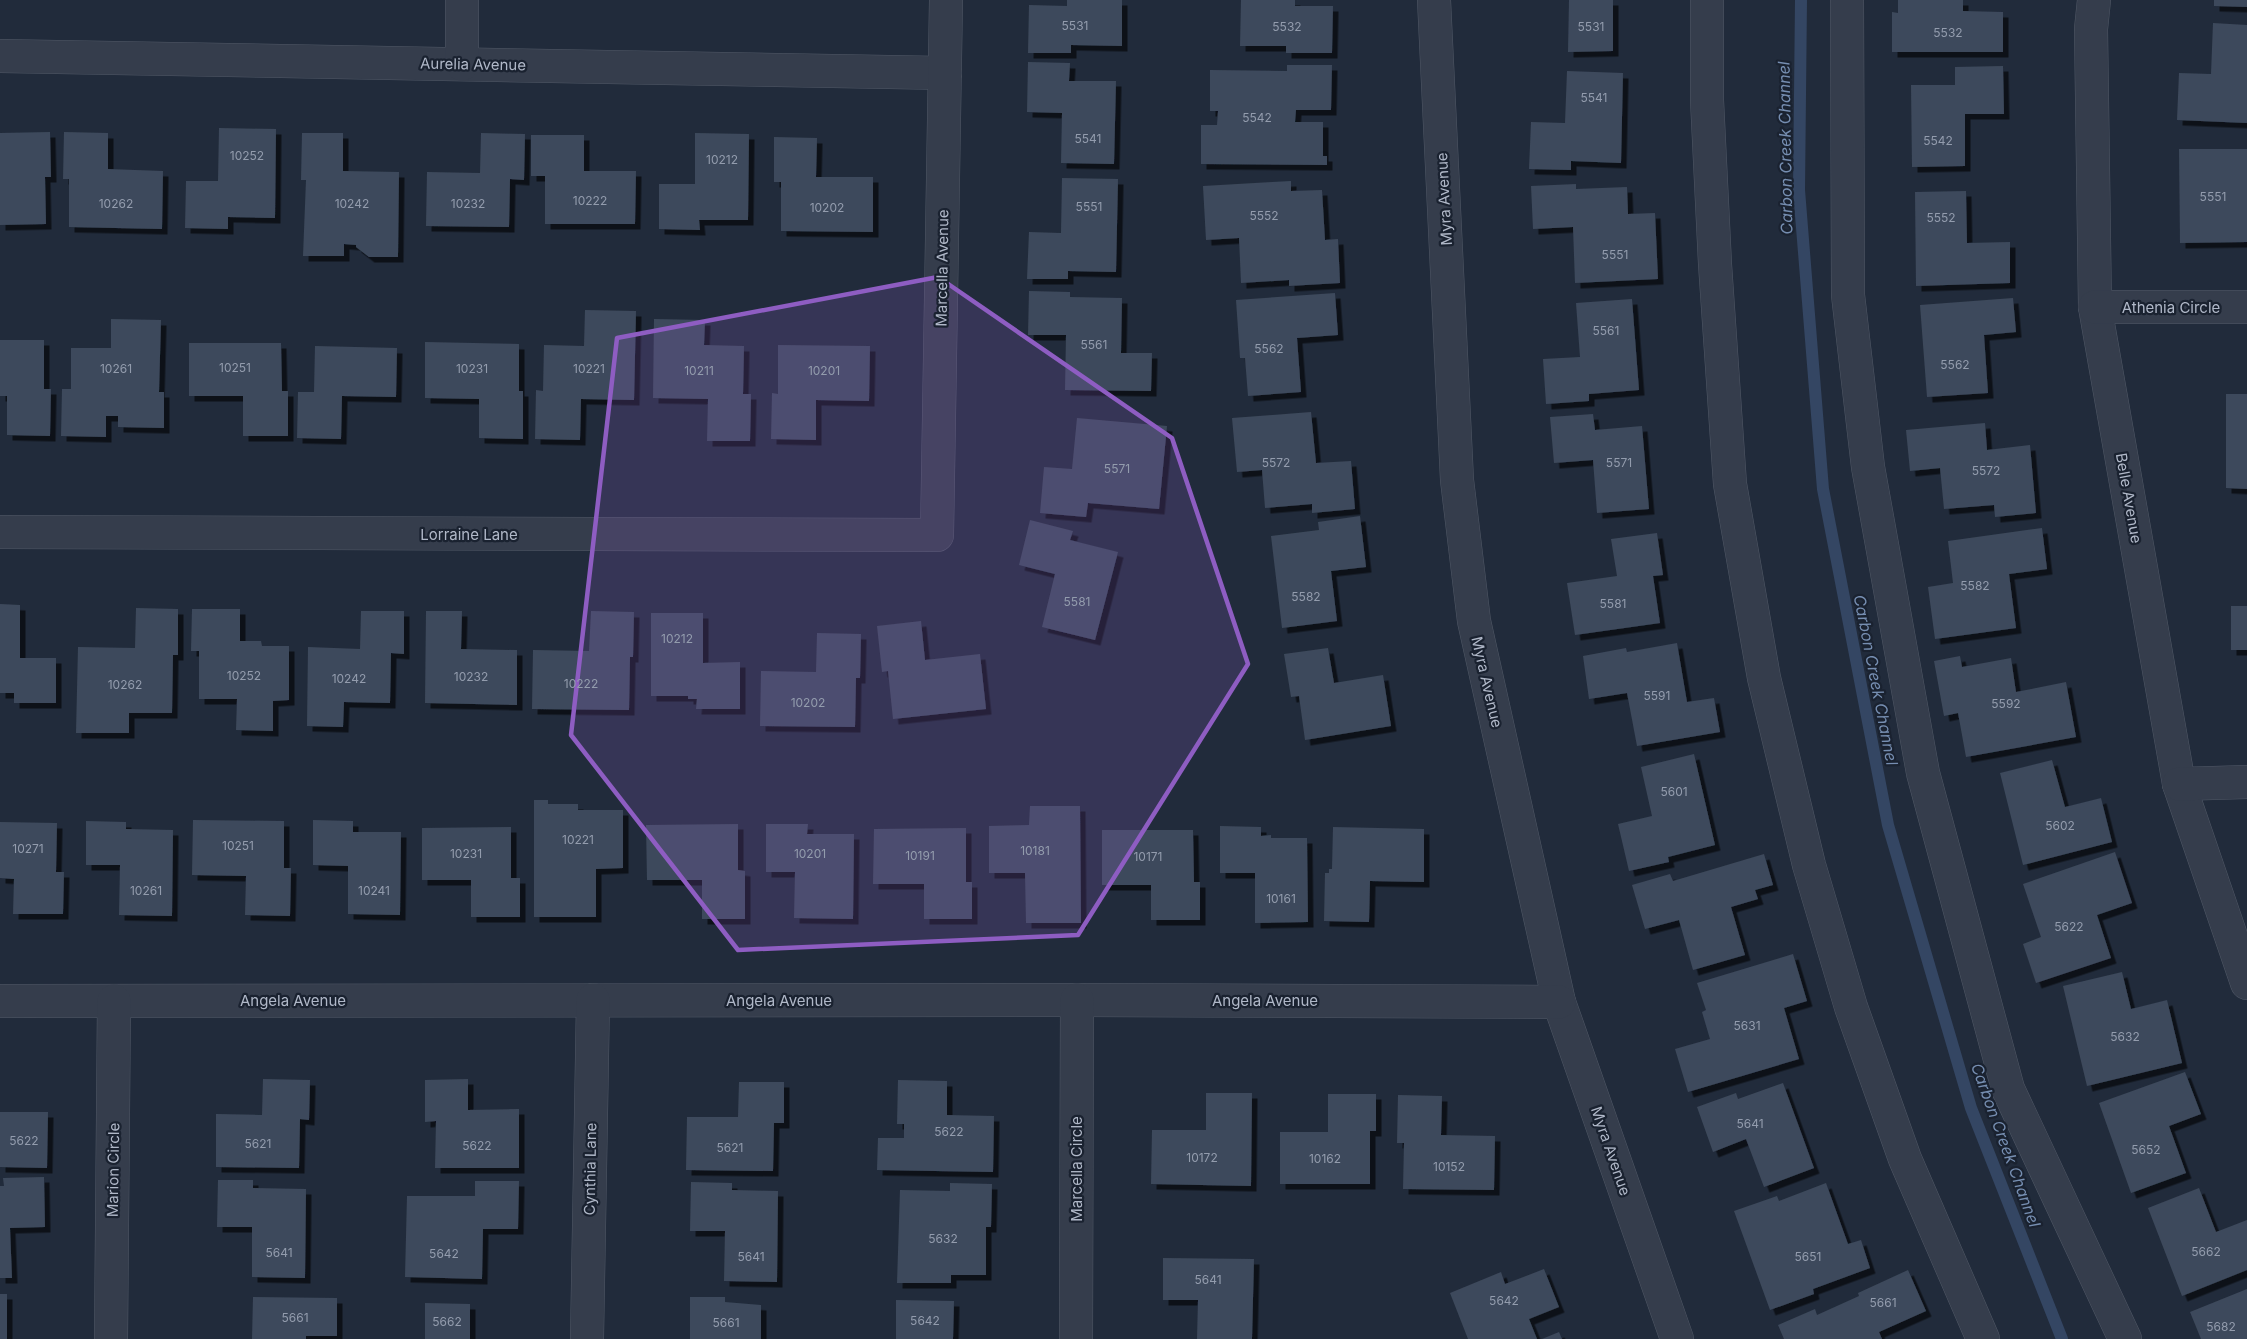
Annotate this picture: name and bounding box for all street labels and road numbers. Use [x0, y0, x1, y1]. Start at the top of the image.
street label: Aurelia Avenue [420, 54, 526, 74]
street label: Myra Avenue [1432, 152, 1456, 246]
street label: Marcella Avenue [931, 209, 953, 327]
street label: Athenia Circle [2122, 298, 2220, 317]
street label: Belle Avenue [2112, 451, 2146, 545]
street label: Lorraine Lane [420, 525, 518, 544]
street label: Myra Avenue [1467, 635, 1507, 729]
street label: Angela Avenue [240, 991, 346, 1010]
street label: Angela Avenue [726, 991, 832, 1010]
street label: Angela Avenue [1212, 991, 1318, 1010]
street label: Myra Avenue [1587, 1104, 1635, 1198]
street label: Marcella Circle [1067, 1116, 1086, 1222]
street label: Cynthia Lane [580, 1122, 600, 1216]
street label: Marion Circle [103, 1123, 123, 1217]

